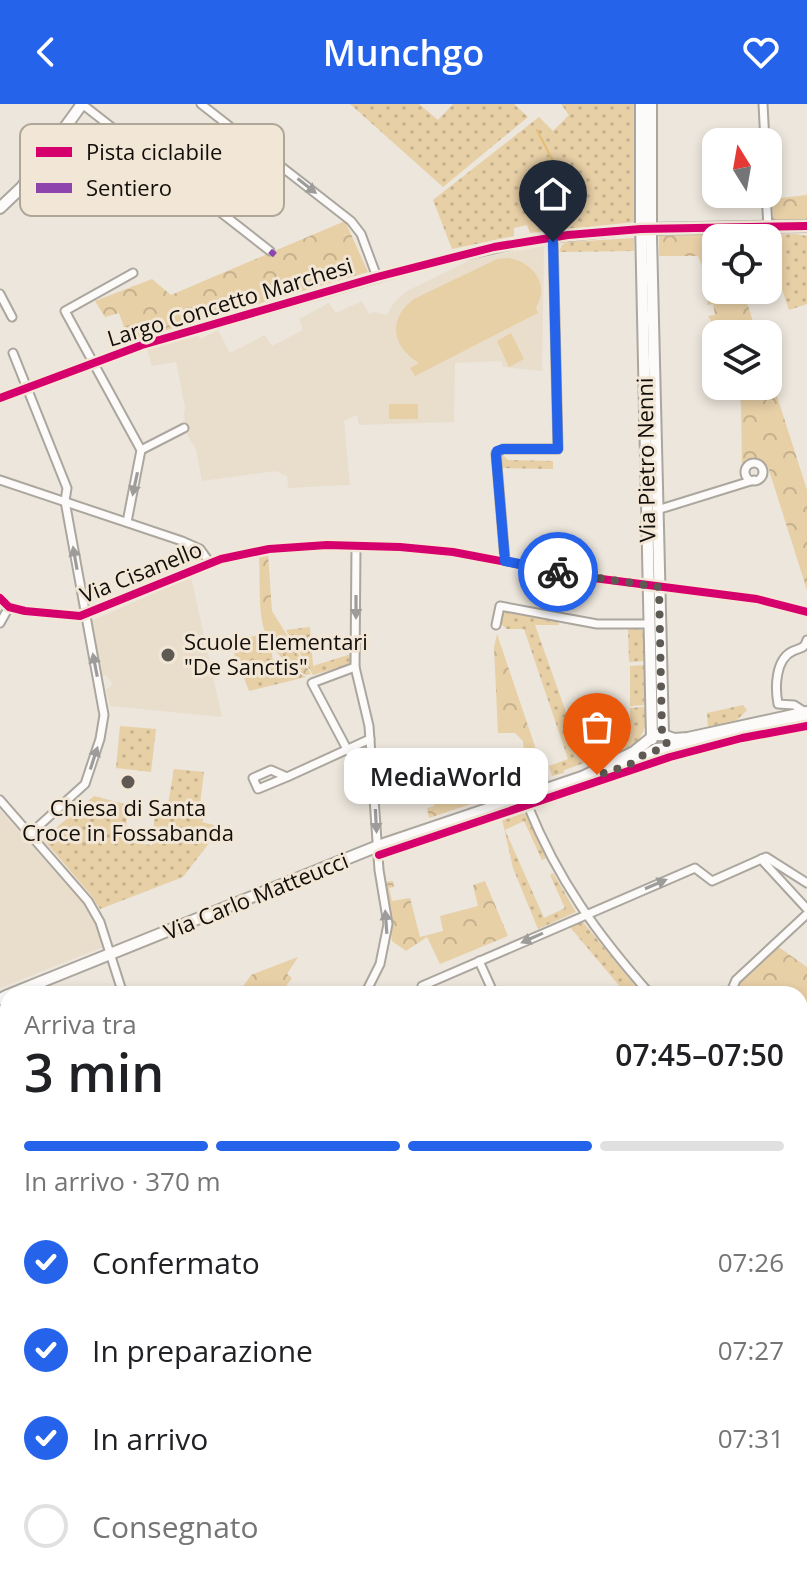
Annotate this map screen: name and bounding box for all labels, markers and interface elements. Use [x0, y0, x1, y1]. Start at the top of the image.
text: Munchgo [323, 28, 484, 77]
icon: back [24, 30, 68, 74]
icon: heart [739, 30, 783, 74]
legend [20, 124, 284, 216]
north arrow [702, 128, 782, 208]
map controls [702, 128, 782, 400]
text: Pista ciclabile [86, 136, 222, 166]
pin [519, 160, 587, 242]
text: Sentiero [86, 172, 172, 202]
icon: home [531, 172, 575, 216]
one-way arrow [297, 177, 317, 194]
button: locate [702, 224, 782, 304]
street label: Largo Concetto Marchesi [103, 249, 356, 353]
button: layers [702, 320, 782, 400]
street label: Via Pietro Nenni [629, 377, 661, 543]
one-way arrow [128, 471, 141, 496]
courier [518, 532, 598, 612]
street label: Via Cisanello [75, 533, 206, 609]
one-way arrow [68, 545, 80, 570]
icon: bike [536, 550, 580, 594]
one-way arrow [350, 595, 362, 620]
place label: Scuole Elementari "De Sanctis" [184, 626, 368, 681]
marker: Scuole Elementari "De Sanctis" [159, 646, 177, 664]
one-way arrow [88, 652, 100, 677]
pin [563, 693, 631, 775]
icon: bag [575, 705, 619, 749]
one-way arrow [88, 746, 101, 770]
callout: MediaWorld [345, 747, 549, 803]
text: MediaWorld [370, 758, 522, 794]
marker: Chiesa di Santa Croce in Fossabanda [119, 773, 137, 791]
place label: Chiesa di Santa Croce in Fossabanda [22, 792, 234, 847]
one-way arrow [370, 809, 383, 834]
street label: Via Carlo Matteucci [159, 844, 352, 946]
one-way arrow [644, 877, 668, 890]
one-way arrow [379, 909, 392, 934]
one-way arrow [520, 932, 544, 945]
text: Arriva tra [24, 1006, 137, 1042]
text: 07:45–07:50 [615, 1034, 784, 1075]
text: 3 min [24, 1036, 164, 1107]
text: In arrivo · 370 m [24, 1163, 221, 1199]
icon: check [24, 1240, 68, 1284]
text: Confermato [92, 1242, 260, 1283]
text: 07:26 [718, 1244, 784, 1280]
icon: check [24, 1328, 68, 1372]
text: In preparazione [92, 1330, 313, 1371]
text: 07:27 [718, 1332, 784, 1368]
icon: check [24, 1416, 68, 1460]
text: In arrivo [92, 1418, 208, 1459]
text: 07:31 [718, 1420, 784, 1456]
text: Consegnato [92, 1506, 259, 1547]

